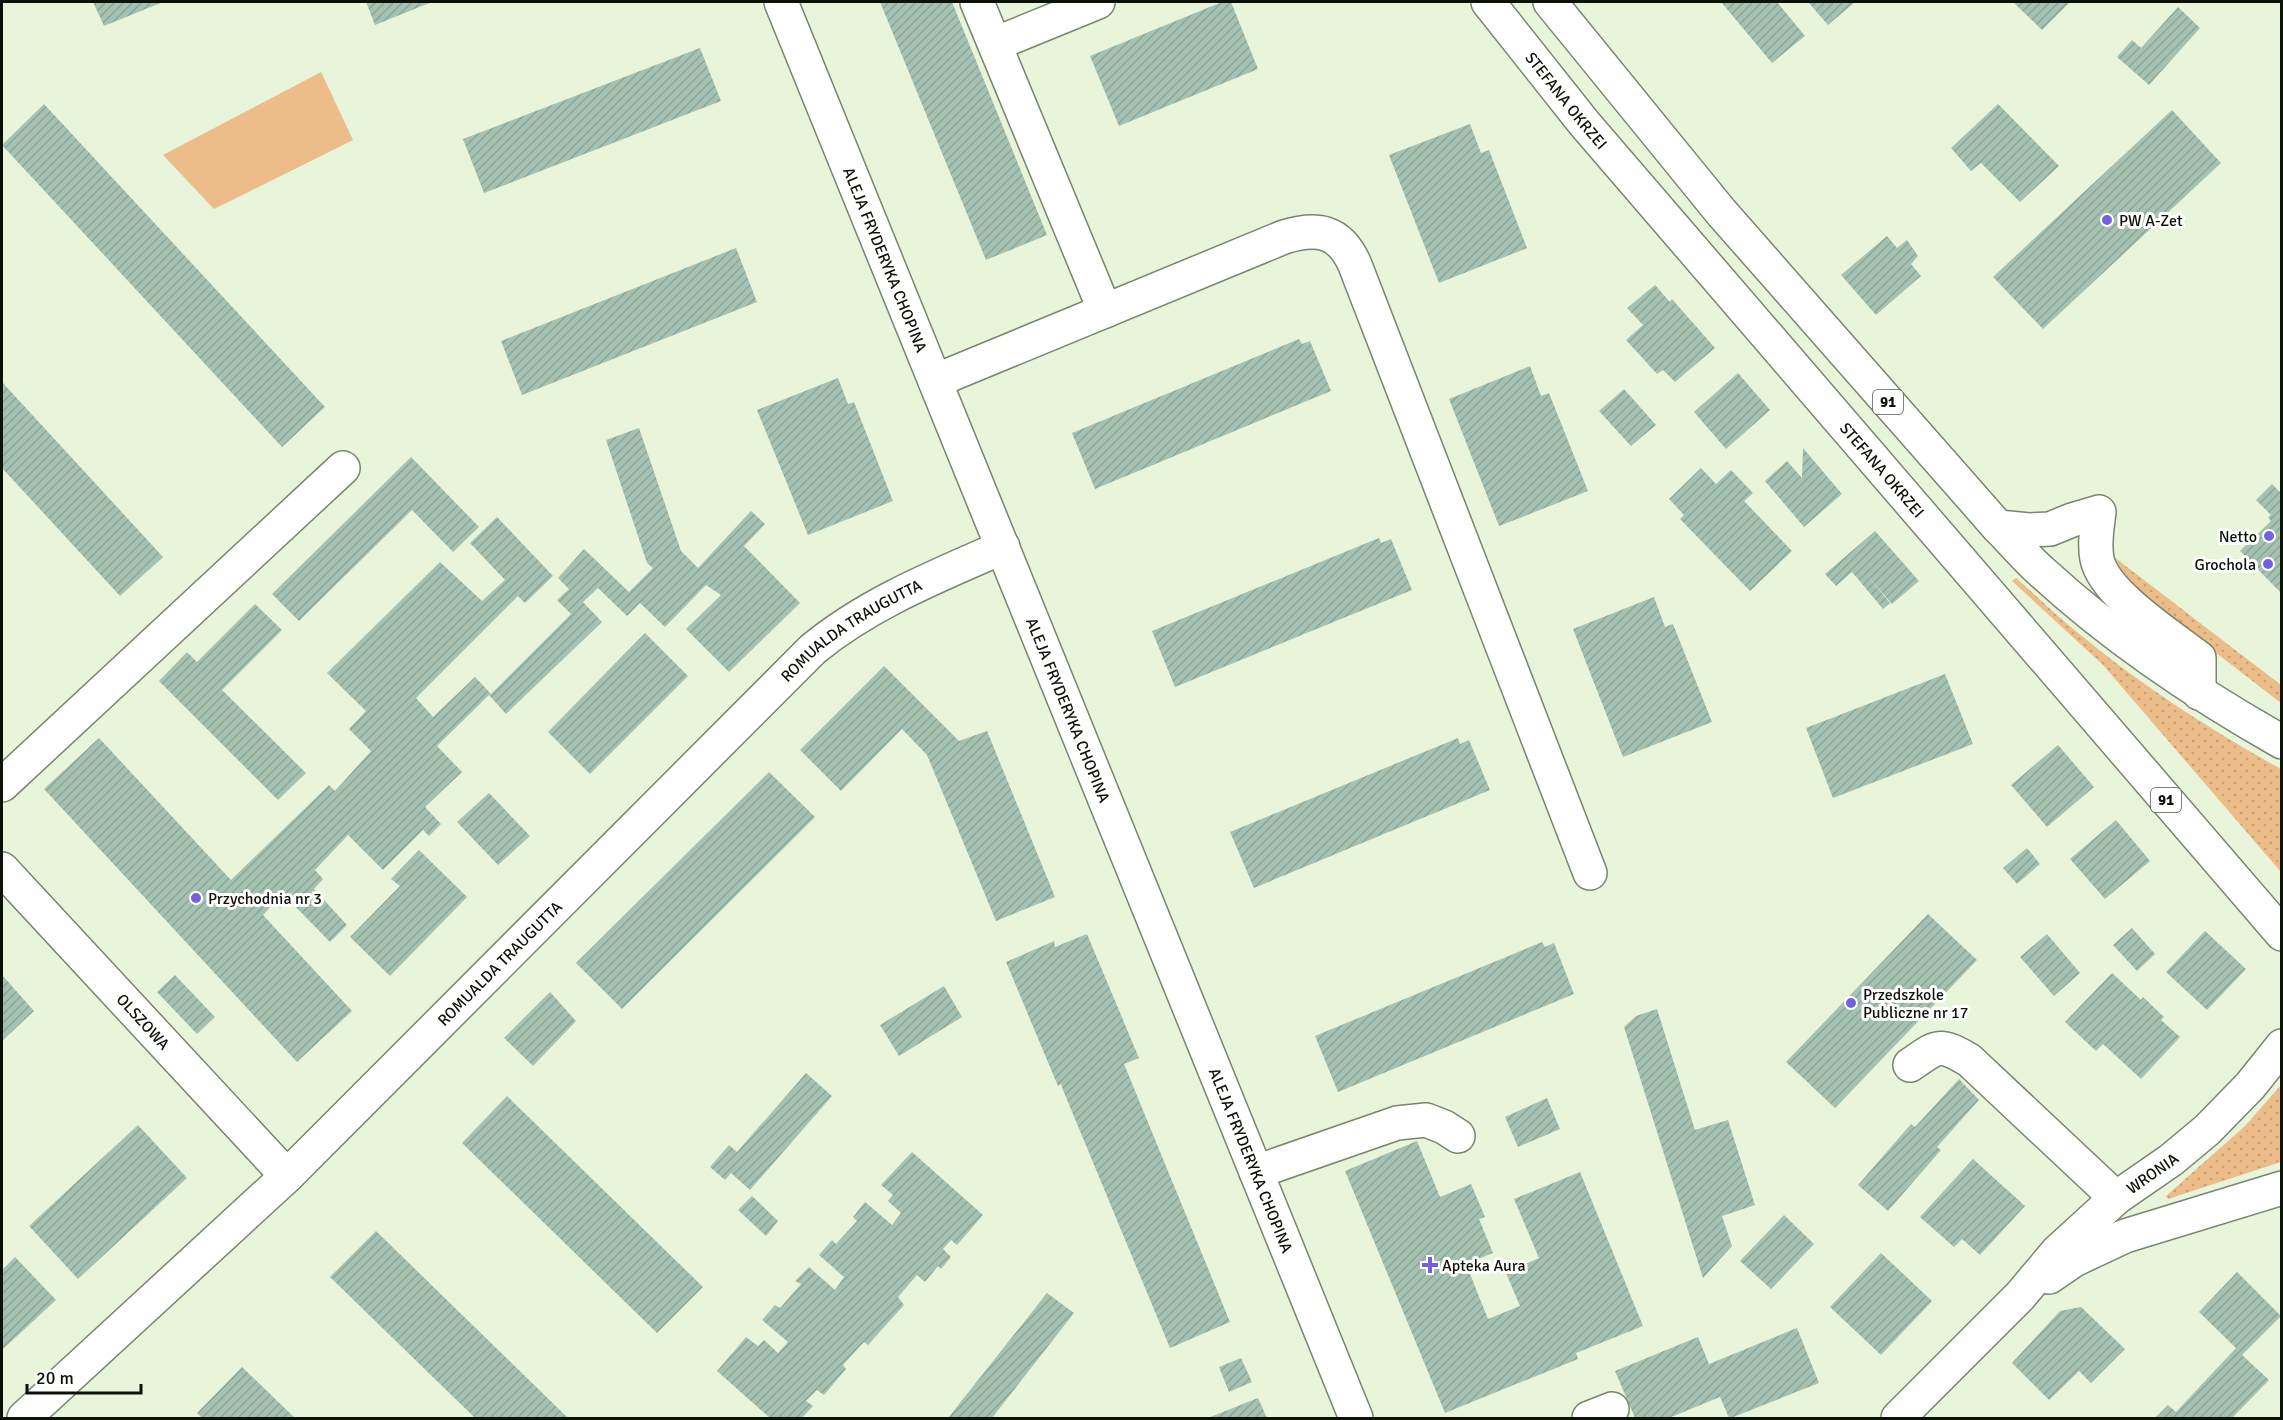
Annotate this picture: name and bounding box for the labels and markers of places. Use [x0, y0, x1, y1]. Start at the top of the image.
place label: PW A-Zet [2119, 211, 2183, 231]
marker: PW A-Zet [2100, 213, 2114, 227]
place label: Netto [2219, 527, 2257, 547]
marker: Netto [2262, 529, 2276, 543]
place label: Grochola [2194, 555, 2256, 575]
marker: Grochola [2261, 557, 2275, 571]
place label: Przychodnia nr 3 [208, 889, 322, 909]
marker: Przychodnia nr 3 [189, 891, 203, 905]
place label: Przedszkole Publiczne nr 17 [1863, 985, 1968, 1023]
marker: Przedszkole Publiczne nr 17 [1844, 996, 1858, 1010]
place label: Apteka Aura [1442, 1256, 1526, 1276]
marker: Apteka Aura [1423, 1258, 1437, 1272]

